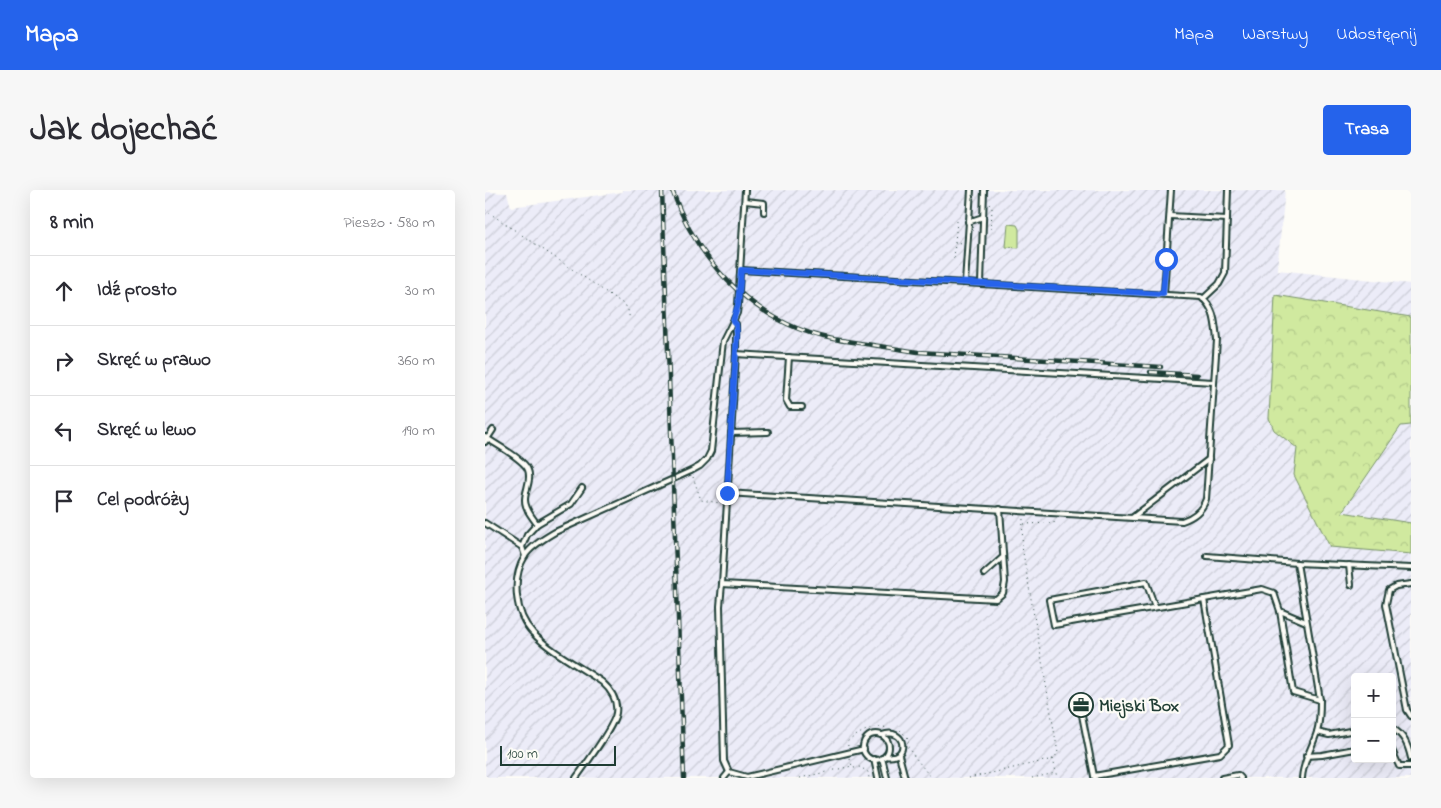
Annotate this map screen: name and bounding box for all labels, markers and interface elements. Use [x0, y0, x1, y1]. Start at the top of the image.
text: Mapa [25, 18, 79, 53]
text: Mapa [1174, 22, 1214, 48]
text: Warstwy [1242, 22, 1308, 48]
text: Udostępnij [1336, 22, 1416, 48]
text: Jak dojechać [30, 105, 217, 156]
button: Trasa [1323, 105, 1411, 155]
text: 8 min [50, 208, 94, 238]
text: Pieszo · 580 m [344, 211, 435, 235]
route start [1155, 248, 1178, 271]
icon: ahead [50, 277, 78, 305]
text: Idź prosto [97, 277, 177, 304]
text: 30 m [405, 279, 435, 303]
icon: right [50, 347, 78, 375]
text: Skręć w prawo [97, 347, 211, 374]
text: 360 m [398, 349, 435, 373]
icon: left [50, 417, 78, 445]
text: Skręć w lewo [97, 417, 196, 444]
text: 190 m [402, 419, 435, 443]
route end [716, 482, 739, 505]
icon: arrive [50, 487, 78, 515]
text: Cel podróży [97, 487, 189, 514]
map controls [1351, 673, 1396, 763]
button: + [1351, 673, 1396, 718]
office icon: Miejski Box [1068, 692, 1094, 718]
place label: Miejski Box [1099, 694, 1179, 720]
button: − [1351, 718, 1396, 763]
scale bar [500, 743, 616, 766]
text: 100 m [507, 744, 538, 765]

